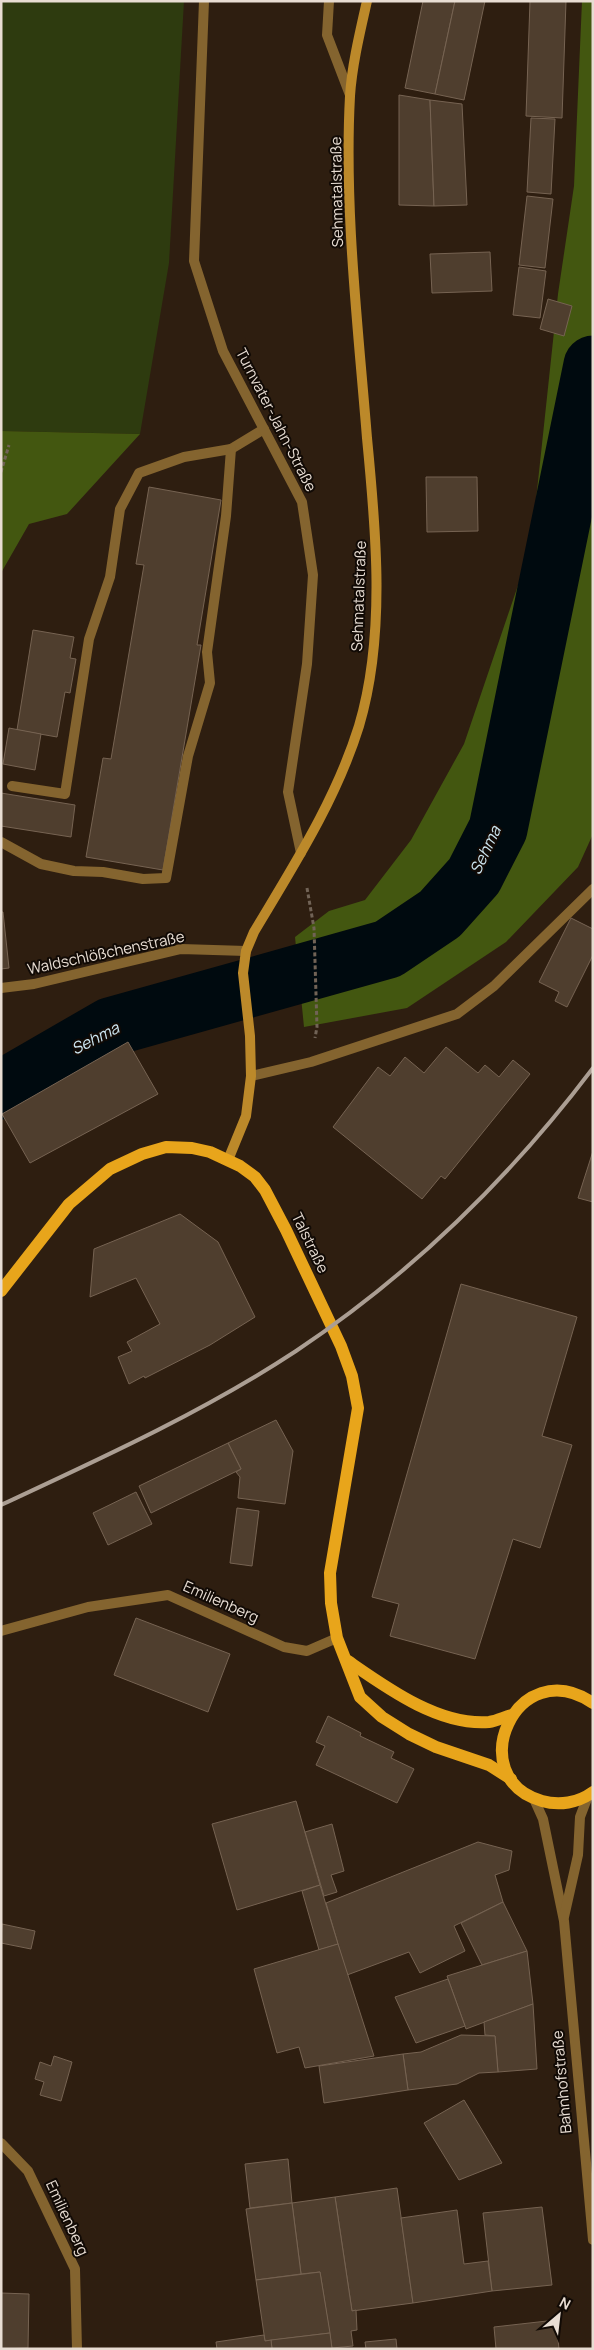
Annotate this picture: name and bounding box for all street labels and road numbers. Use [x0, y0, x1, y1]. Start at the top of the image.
street label: Sehmatalstraße [325, 136, 348, 248]
street label: Turnvater-Jahn-Straße [231, 344, 322, 495]
street label: Sehmatalstraße [346, 540, 371, 652]
street label: Waldschlößchenstraße [25, 926, 187, 979]
street label: Talstraße [287, 1209, 334, 1277]
street label: Emilienberg [180, 1576, 262, 1628]
street label: Bahnhofstraße [547, 2029, 576, 2135]
street label: Emilienberg [41, 2177, 94, 2259]

